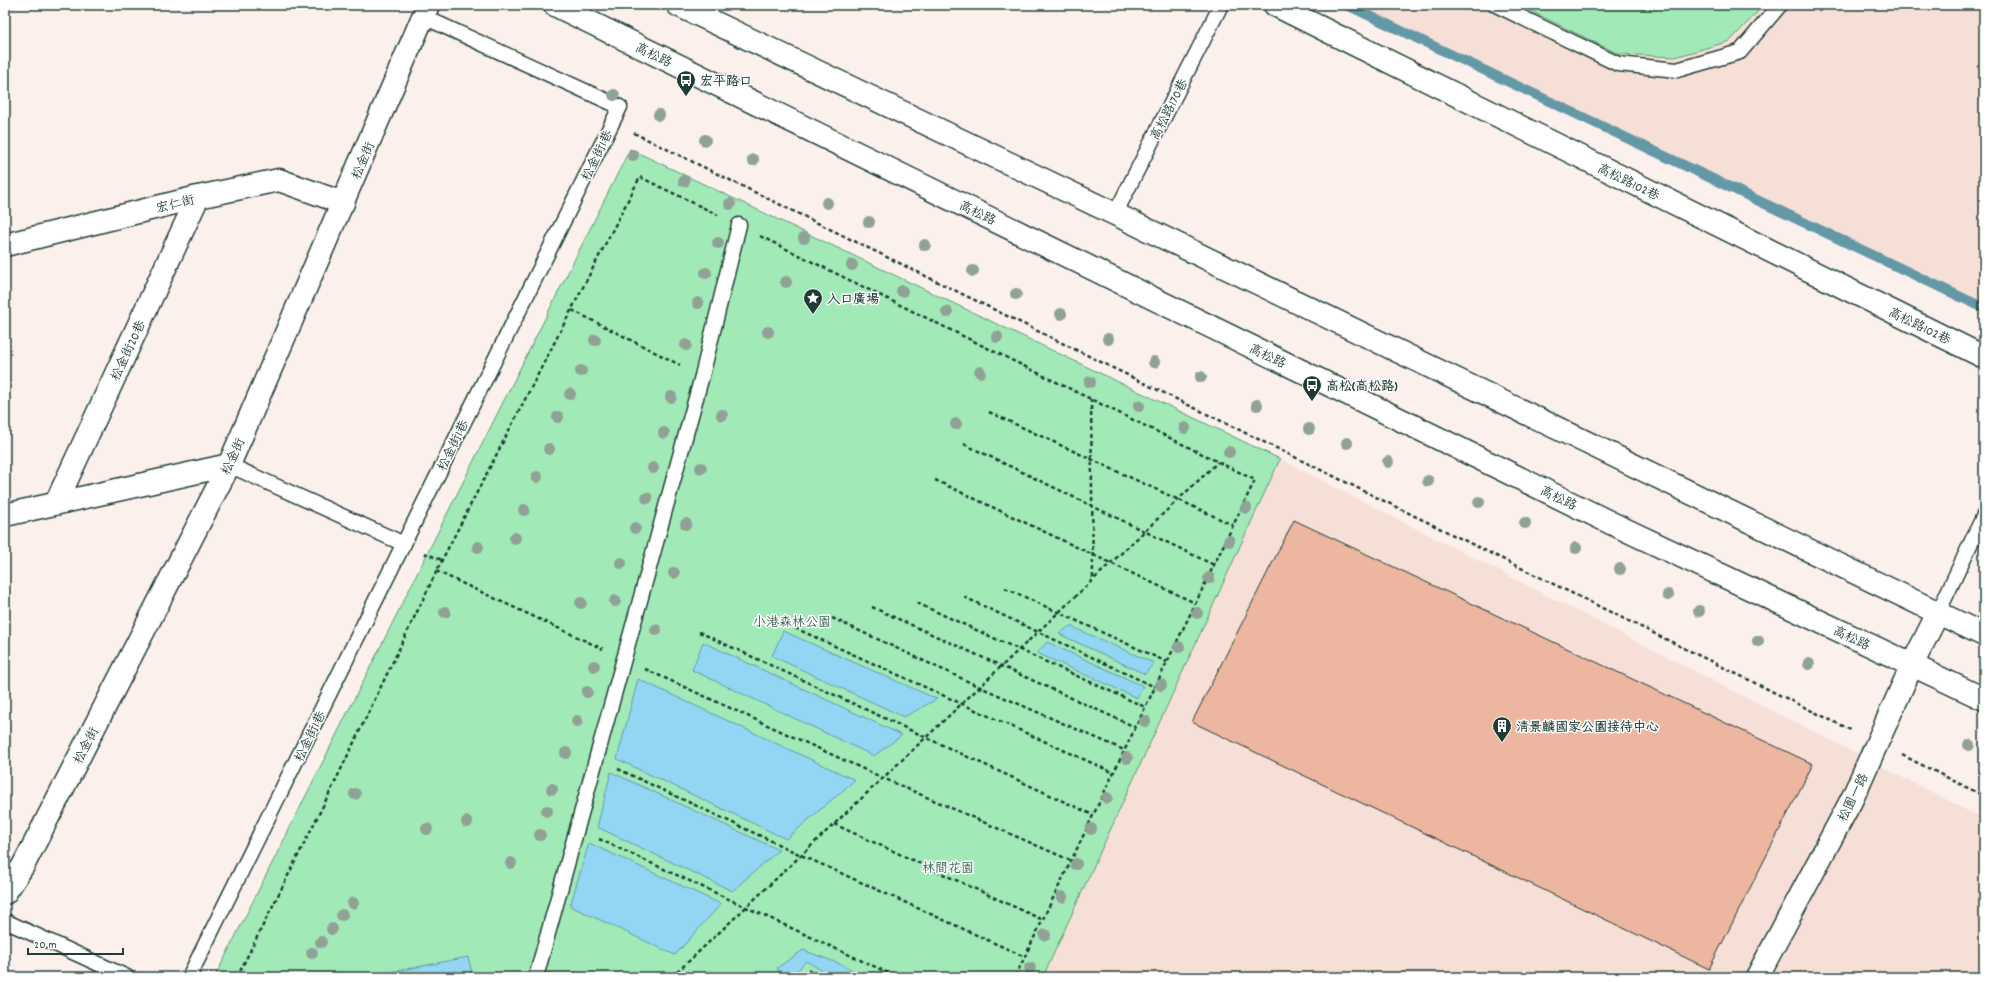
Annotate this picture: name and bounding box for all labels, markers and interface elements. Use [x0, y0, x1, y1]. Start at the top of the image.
street label: 高松路 [631, 39, 675, 73]
bus stop icon: 宏平路口 [675, 69, 697, 97]
place label: 宏平路口 [700, 73, 752, 92]
street label: 高松路170巷 [1147, 76, 1194, 144]
street label: 松金街1巷 [578, 127, 619, 185]
street label: 松金街 [348, 139, 381, 183]
street label: 高松路102巷 [1593, 160, 1662, 207]
street label: 宏仁街 [154, 191, 197, 219]
street label: 高松路 [955, 197, 999, 231]
place icon: 入口廣場 [802, 287, 824, 315]
place label: 入口廣場 [827, 291, 879, 310]
street label: 高松路102巷 [1884, 304, 1953, 351]
street label: 松金街20巷 [107, 318, 152, 384]
street label: 高松路 [1245, 340, 1289, 374]
bus stop icon: 高松(高松路) [1301, 374, 1323, 402]
place label: 高松(高松路) [1326, 378, 1398, 397]
street label: 松金街1巷 [434, 417, 475, 475]
street label: 松金街 [217, 435, 251, 479]
street label: 高松路 [1536, 482, 1580, 516]
park label: 小港森林公園 [753, 614, 831, 633]
street label: 高松路 [1829, 622, 1873, 656]
street label: 松金街1巷 [291, 708, 332, 766]
building icon: 清景麟國家公園接待中心 [1491, 715, 1513, 743]
place label: 清景麟國家公園接待中心 [1516, 719, 1659, 738]
street label: 松金街 [70, 724, 105, 768]
street label: 松園一路 [1834, 771, 1874, 826]
park label: 林間花園 [922, 860, 974, 879]
scale bar [28, 930, 123, 956]
text: 20 m [34, 937, 57, 954]

